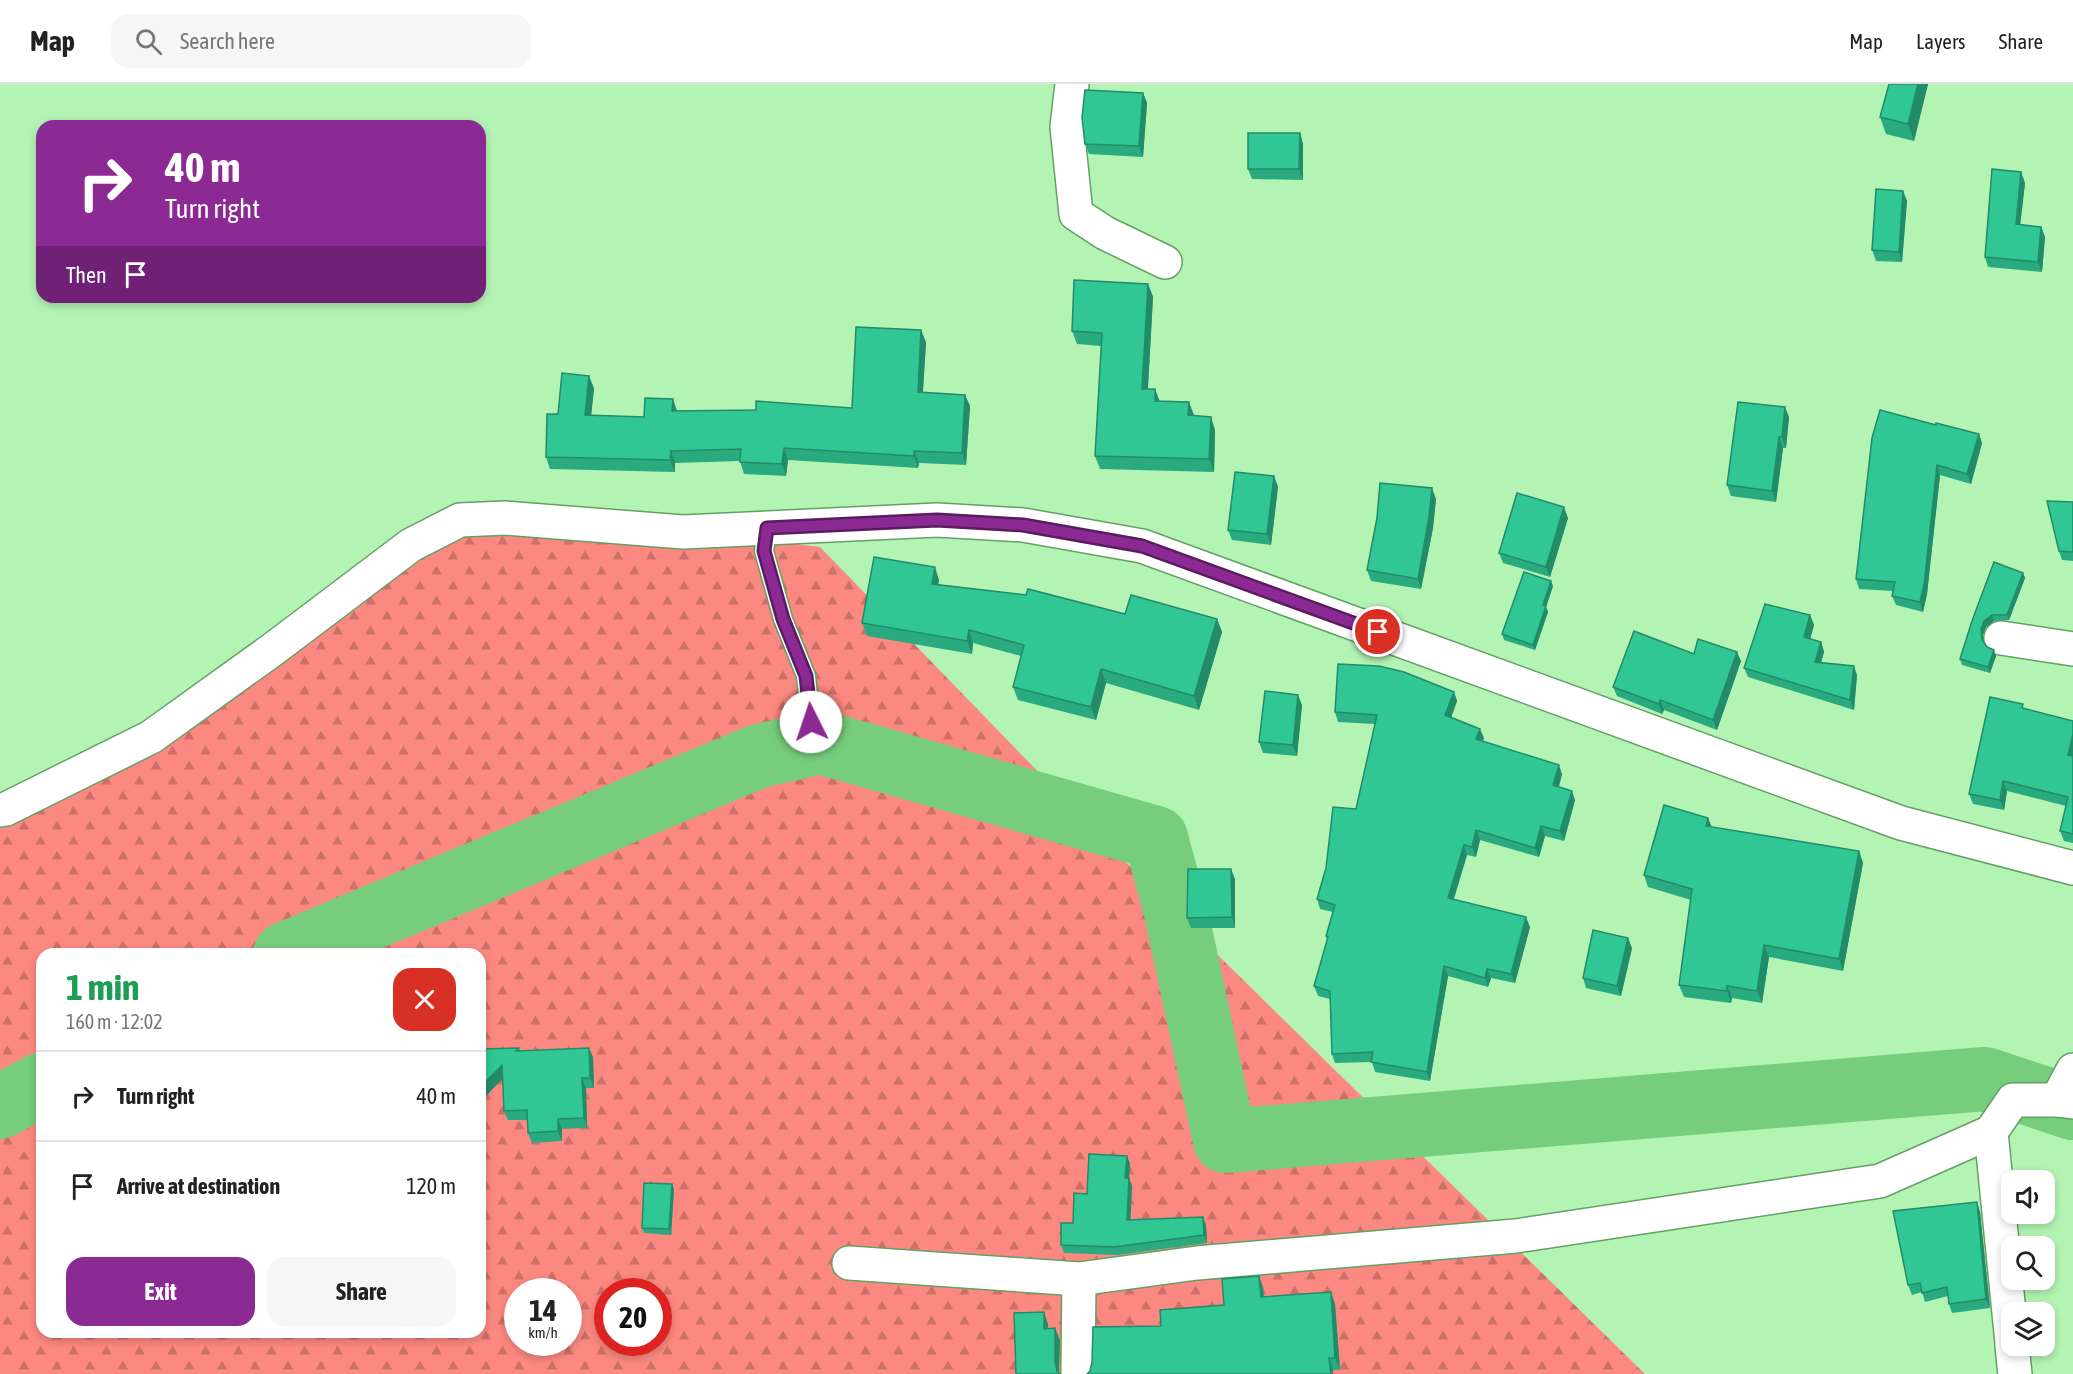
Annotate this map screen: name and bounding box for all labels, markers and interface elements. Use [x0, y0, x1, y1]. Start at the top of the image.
search box [111, 14, 531, 68]
text: Map [30, 25, 75, 57]
icon: search [132, 25, 165, 58]
text: Search here [180, 28, 275, 54]
text: Map [1849, 29, 1883, 53]
text: Layers [1916, 29, 1966, 53]
text: Share [1999, 29, 2043, 53]
text: 40 m [165, 143, 240, 191]
icon: right [66, 144, 144, 222]
text: Turn right [165, 193, 260, 224]
icon: arrive [119, 258, 152, 291]
text: Then [66, 262, 107, 288]
pin [1352, 606, 1403, 657]
icon: arrive [1361, 615, 1394, 648]
position arrow [779, 690, 843, 754]
text: 1 min [66, 966, 140, 1008]
button: close [393, 968, 456, 1031]
text: 160 m · 12:02 [66, 1010, 163, 1033]
icon: right [66, 1080, 99, 1113]
text: Turn right [117, 1083, 194, 1109]
text: 40 m [416, 1083, 456, 1109]
icon: arrive [66, 1170, 99, 1203]
map controls [2001, 1170, 2055, 1356]
button: sound [2001, 1170, 2055, 1224]
text: Arrive at destination [117, 1173, 280, 1199]
text: 120 m [406, 1173, 456, 1199]
button: search [2001, 1236, 2055, 1290]
button: Exit [66, 1257, 255, 1326]
button: Share [267, 1257, 456, 1326]
speed limit sign: 20 [594, 1278, 672, 1356]
text: 14 [529, 1293, 557, 1327]
button: layers [2001, 1302, 2055, 1356]
text: km/h [528, 1324, 558, 1341]

